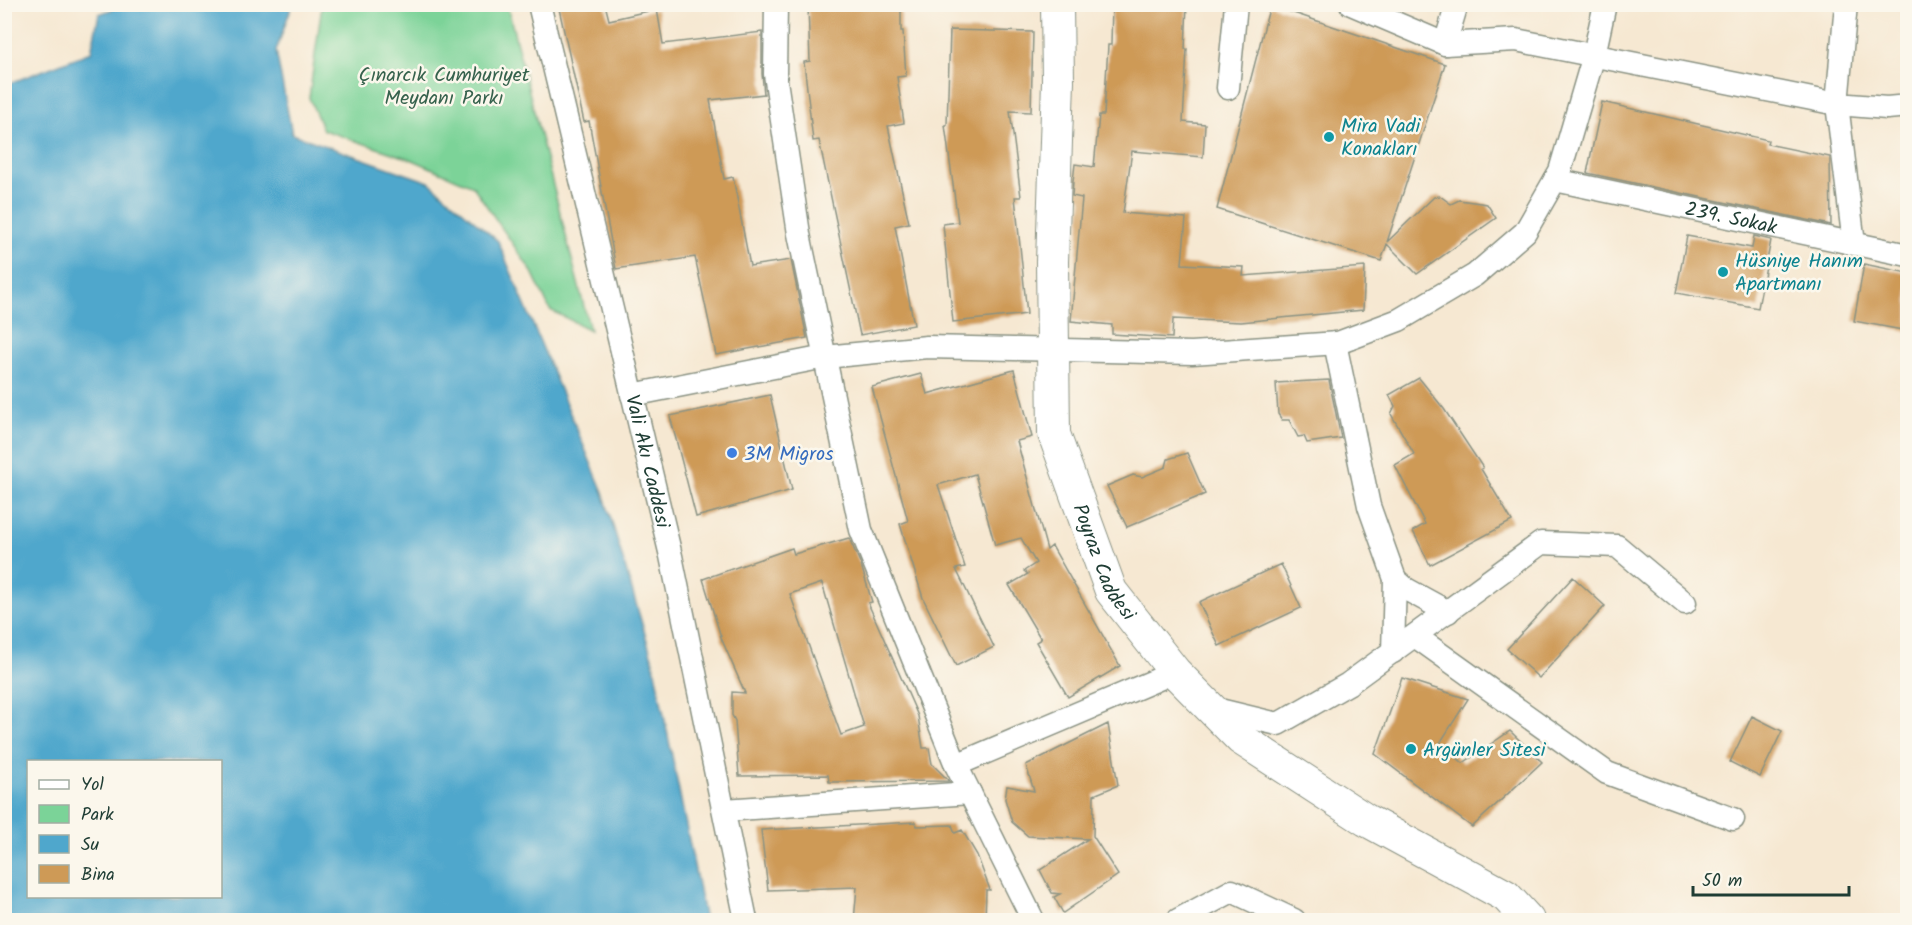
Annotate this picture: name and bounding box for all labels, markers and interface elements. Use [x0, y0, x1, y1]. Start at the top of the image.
park label: Çınarcık Cumhuriyet Meydanı Parkı [359, 60, 530, 115]
place label: Mira Vadi Konakları [1341, 111, 1422, 166]
marker: Mira Vadi Konakları [1322, 130, 1336, 144]
street label: 239. Sokak [1682, 194, 1780, 245]
place label: Hüsniye Hanım Apartmanı [1735, 246, 1863, 301]
marker: Hüsniye Hanım Apartmanı [1716, 265, 1730, 279]
street label: Vali Akı Caddesi [615, 392, 678, 533]
place label: 3M Migros [744, 439, 834, 471]
marker: 3M Migros [725, 446, 739, 460]
street label: Poyraz Caddesi [1063, 500, 1144, 630]
place label: Argünler Sitesi [1423, 735, 1547, 767]
marker: Argünler Sitesi [1404, 742, 1418, 756]
legend [27, 760, 222, 898]
text: Yol [81, 771, 105, 800]
text: Park [81, 801, 114, 830]
text: Su [81, 831, 100, 860]
scale bar [1693, 859, 1849, 897]
text: Bina [81, 861, 115, 890]
text: 50 m [1702, 867, 1742, 896]

